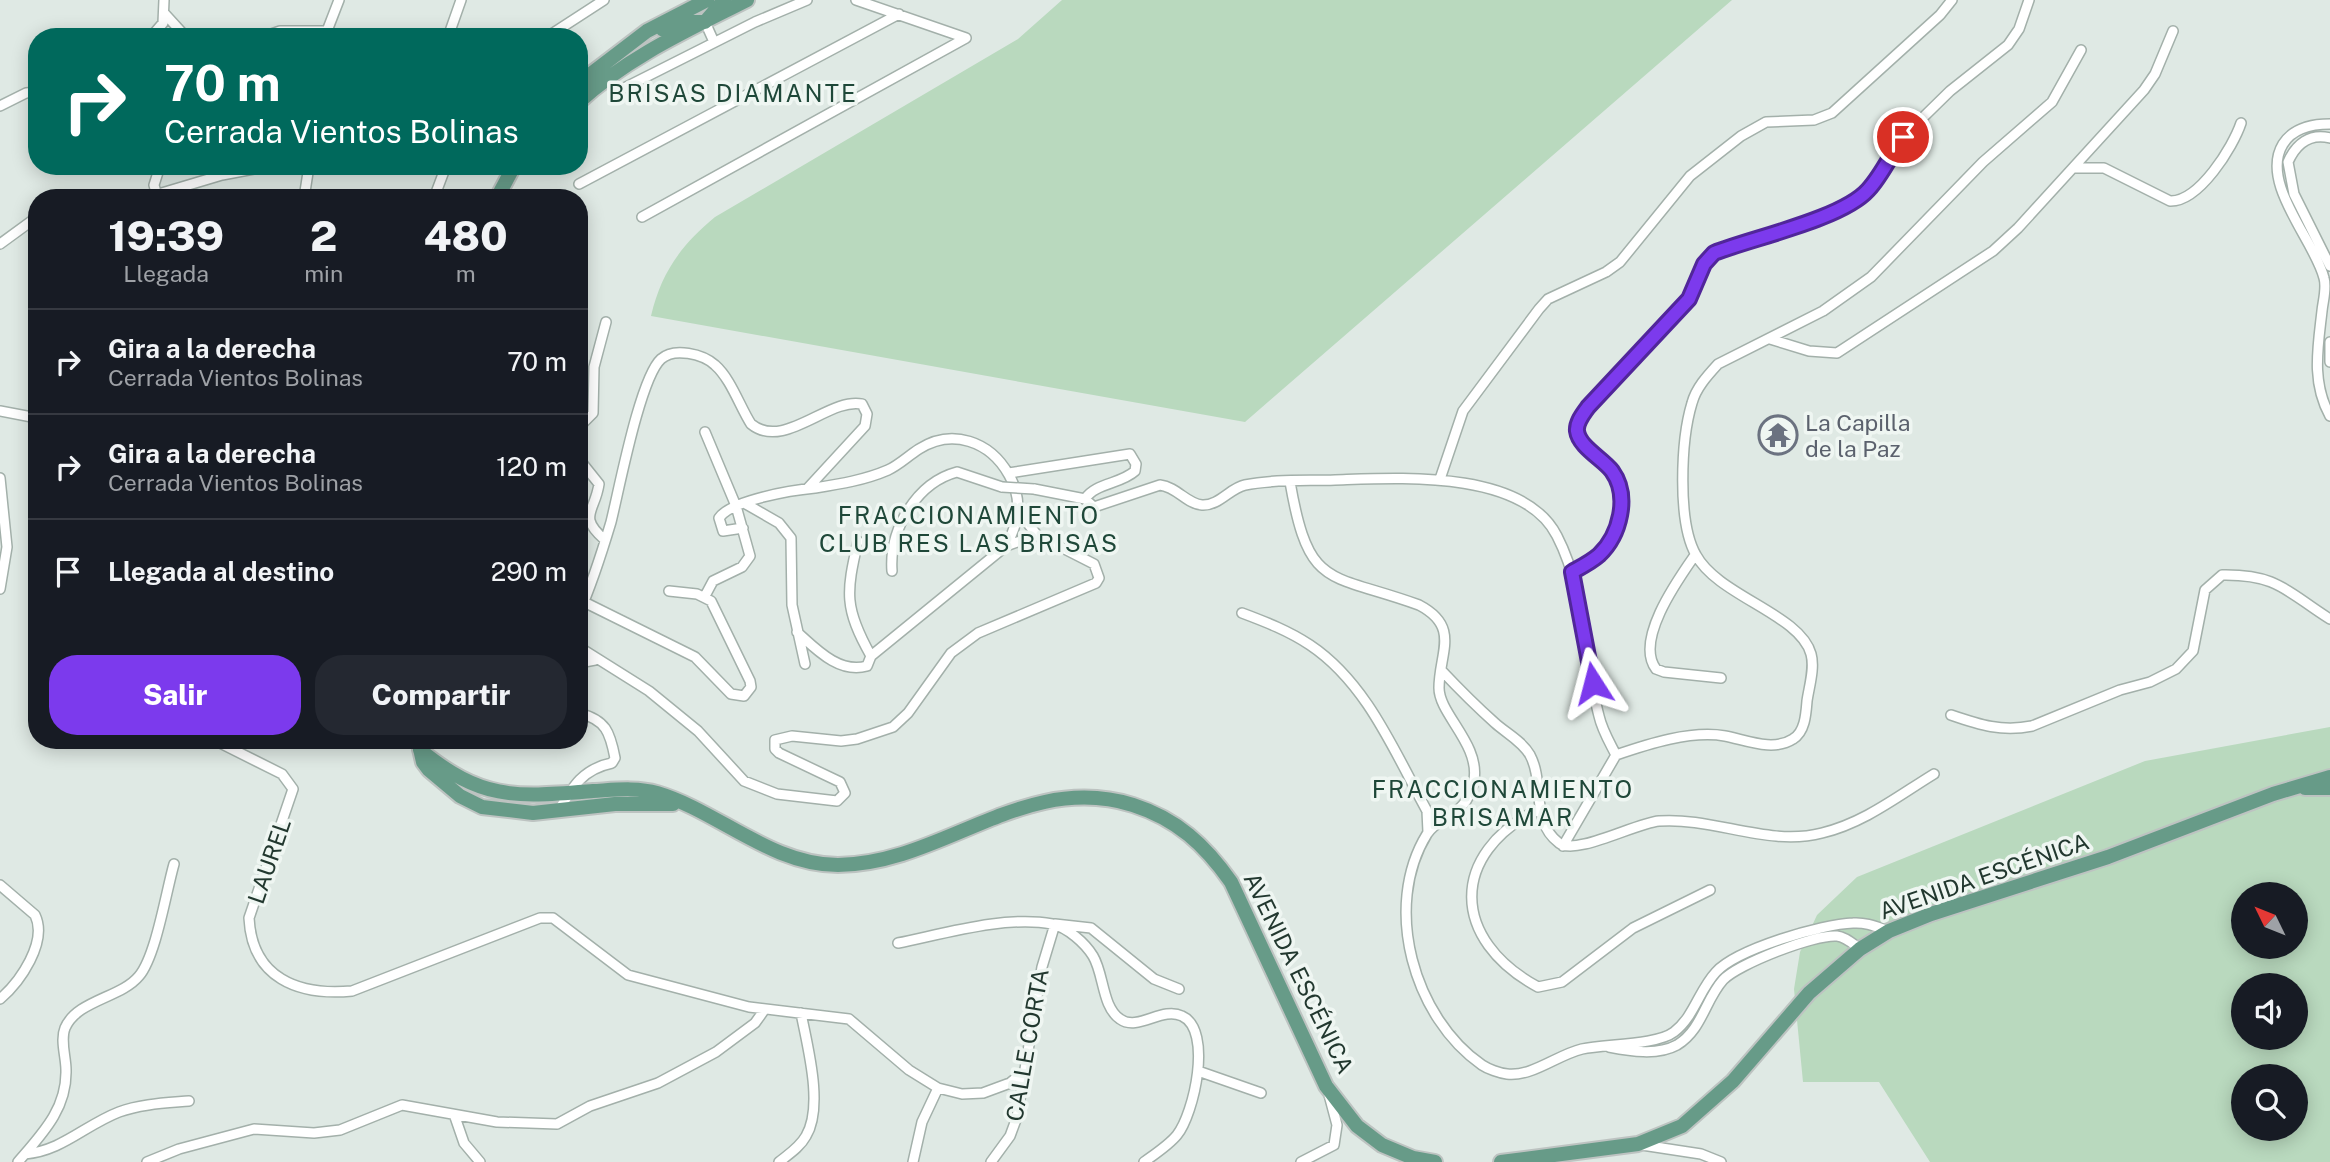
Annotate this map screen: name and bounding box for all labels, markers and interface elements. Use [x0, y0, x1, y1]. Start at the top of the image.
text: 70 m [164, 54, 281, 112]
icon: right [49, 56, 140, 147]
district label: BRISAS DIAMANTE [608, 79, 858, 107]
pin [1873, 107, 1933, 167]
text: Cerrada Vientos Bolinas [164, 113, 519, 150]
icon: arrive [1884, 118, 1922, 156]
text: 19:39 [108, 211, 224, 260]
text: 2 [310, 211, 337, 260]
text: 480 [423, 211, 508, 260]
text: Llegada [123, 260, 209, 287]
text: min [304, 260, 343, 287]
text: m [456, 260, 476, 287]
text: Gira a la derecha [108, 333, 316, 364]
icon: right [49, 343, 87, 381]
text: 70 m [507, 346, 567, 377]
text: Cerrada Vientos Bolinas [108, 364, 363, 391]
place label: La Capilla de la Paz [1805, 409, 1910, 462]
temple icon: La Capilla de la Paz [1757, 414, 1799, 456]
text: Gira a la derecha [108, 438, 316, 469]
icon: right [49, 448, 87, 486]
text: 120 m [496, 451, 567, 482]
text: Cerrada Vientos Bolinas [108, 469, 363, 496]
district label: FRACCIONAMIENTO CLUB RES LAS BRISAS [819, 501, 1119, 557]
icon: arrive [49, 553, 87, 591]
text: Llegada al destino [108, 556, 334, 587]
text: 290 m [491, 556, 567, 587]
position arrow [1556, 646, 1630, 720]
button: Salir [49, 655, 301, 735]
button: Compartir [315, 655, 567, 735]
district label: FRACCIONAMIENTO BRISAMAR [1372, 775, 1634, 831]
street label: LAUREL [242, 815, 296, 907]
street label: AVENIDA ESCÉNICA [1876, 827, 2092, 925]
street label: AVENIDA ESCÉNICA [1239, 868, 1359, 1078]
north arrow [2231, 882, 2308, 959]
map controls [2231, 882, 2308, 1141]
street label: CALLE CORTA [1000, 967, 1054, 1123]
button: sound [2231, 973, 2308, 1050]
button: search [2231, 1064, 2308, 1141]

